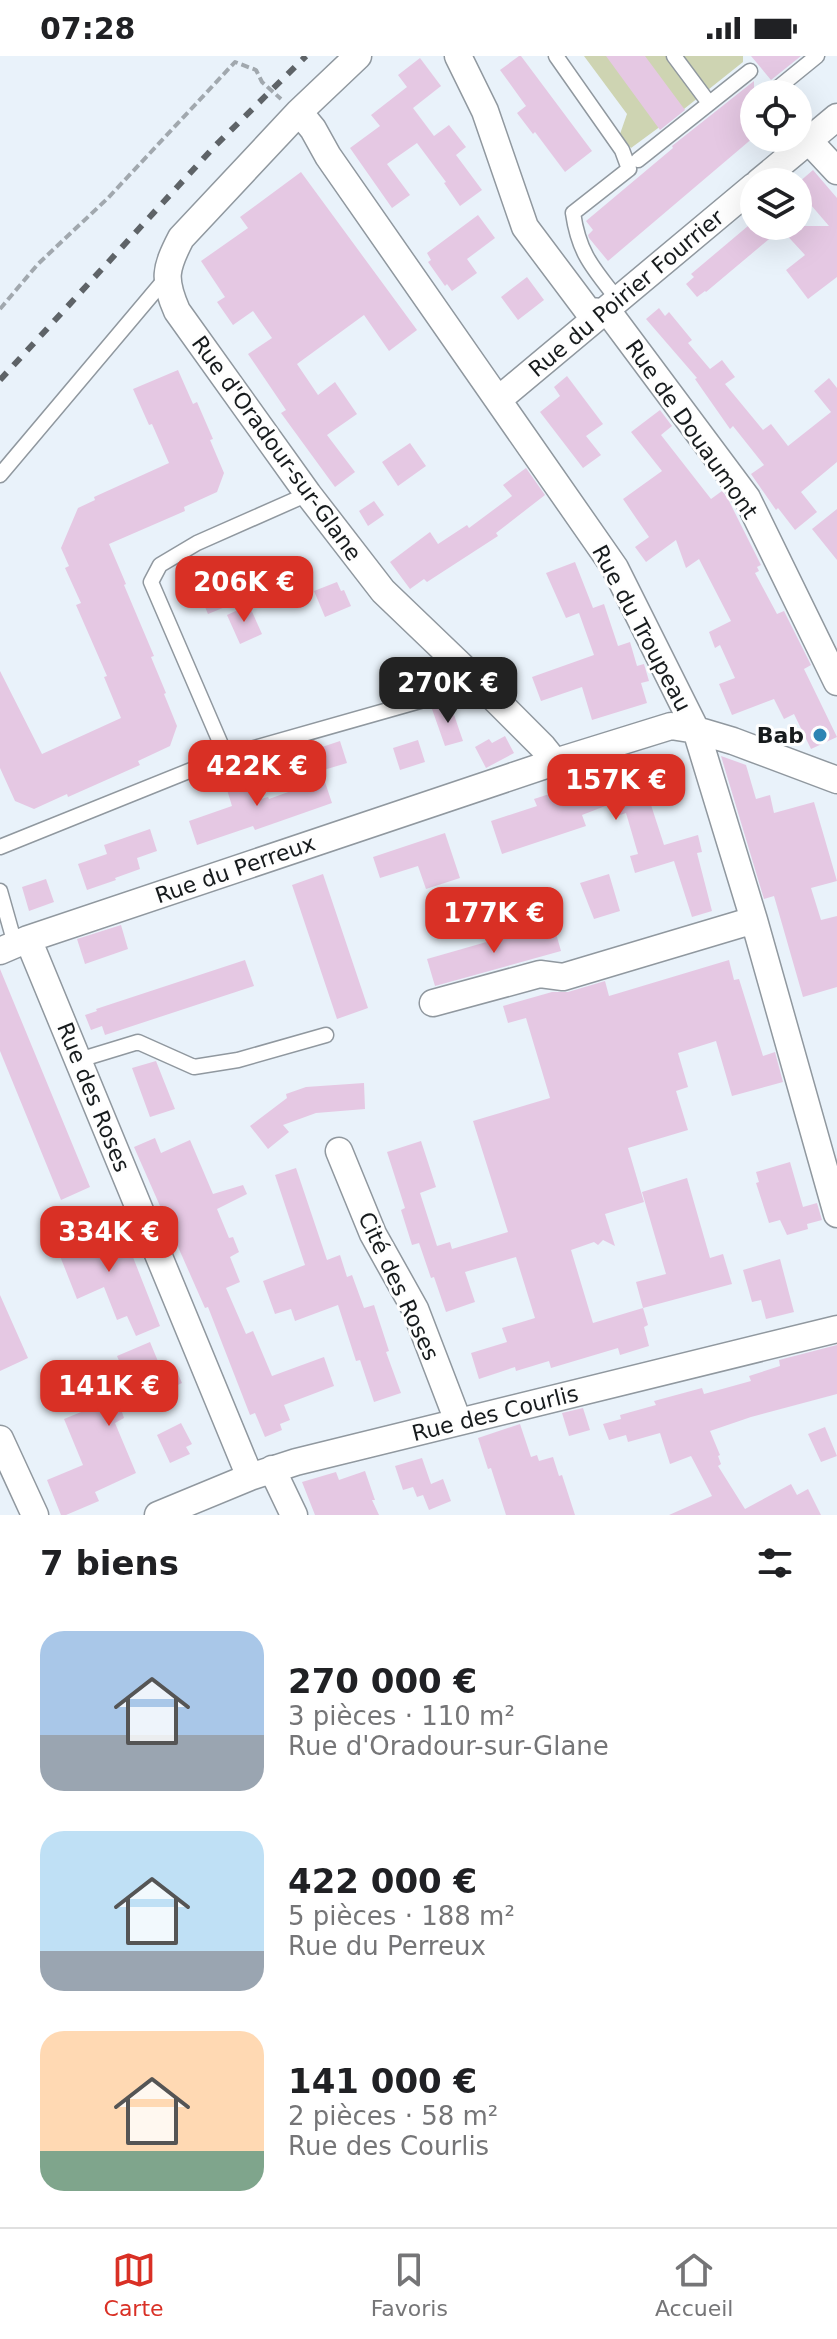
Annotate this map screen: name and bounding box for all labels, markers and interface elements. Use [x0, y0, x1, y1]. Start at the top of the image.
text: 07:28 [40, 11, 136, 46]
map controls [740, 80, 812, 240]
button: locate [740, 80, 812, 152]
button: layers [740, 168, 812, 240]
street label: Rue du Poirier Fourrier [524, 204, 729, 382]
street label: Rue d'Oradour-sur-Glane [187, 331, 366, 565]
street label: Rue de Douaumont [620, 335, 763, 524]
street label: Rue du Troupeau [587, 541, 696, 716]
pin: 206K € [179, 556, 309, 624]
text: 206K € [193, 567, 295, 597]
pin: 270K € [383, 657, 513, 725]
text: 270K € [397, 668, 499, 698]
place label: Bab [757, 723, 804, 748]
marker: Bab [811, 726, 829, 744]
pin: 422K € [192, 740, 322, 808]
text: 422K € [206, 751, 308, 781]
pin: 157K € [551, 754, 681, 822]
text: 157K € [565, 765, 667, 795]
street label: Rue du Perreux [152, 830, 318, 909]
pin: 177K € [429, 887, 559, 955]
text: 177K € [443, 898, 545, 928]
street label: Rue des Roses [52, 1019, 135, 1176]
pin: 334K € [44, 1206, 174, 1274]
street label: Cité des Roses [353, 1208, 444, 1364]
text: 334K € [58, 1217, 160, 1247]
pin: 141K € [44, 1360, 174, 1428]
text: 141K € [58, 1371, 160, 1401]
street label: Rue des Courlis [410, 1381, 581, 1446]
icon: filters [753, 1541, 797, 1585]
text: 7 biens [40, 1543, 179, 1583]
text: 270 000 € [288, 1661, 477, 1701]
icon: home [104, 1663, 200, 1759]
text: 3 pièces · 110 m² [288, 1701, 515, 1731]
text: Rue d'Oradour-sur-Glane [288, 1731, 609, 1761]
text: 422 000 € [288, 1861, 477, 1901]
icon: home [104, 1863, 200, 1959]
text: 5 pièces · 188 m² [288, 1901, 515, 1931]
text: Rue du Perreux [288, 1931, 486, 1961]
text: 141 000 € [288, 2061, 477, 2101]
icon: home [104, 2063, 200, 2159]
text: 2 pièces · 58 m² [288, 2101, 498, 2131]
text: Rue des Courlis [288, 2131, 489, 2161]
tab: Carte [104, 2248, 164, 2321]
tab: Favoris [371, 2248, 448, 2321]
tab: Accueil [655, 2248, 733, 2321]

